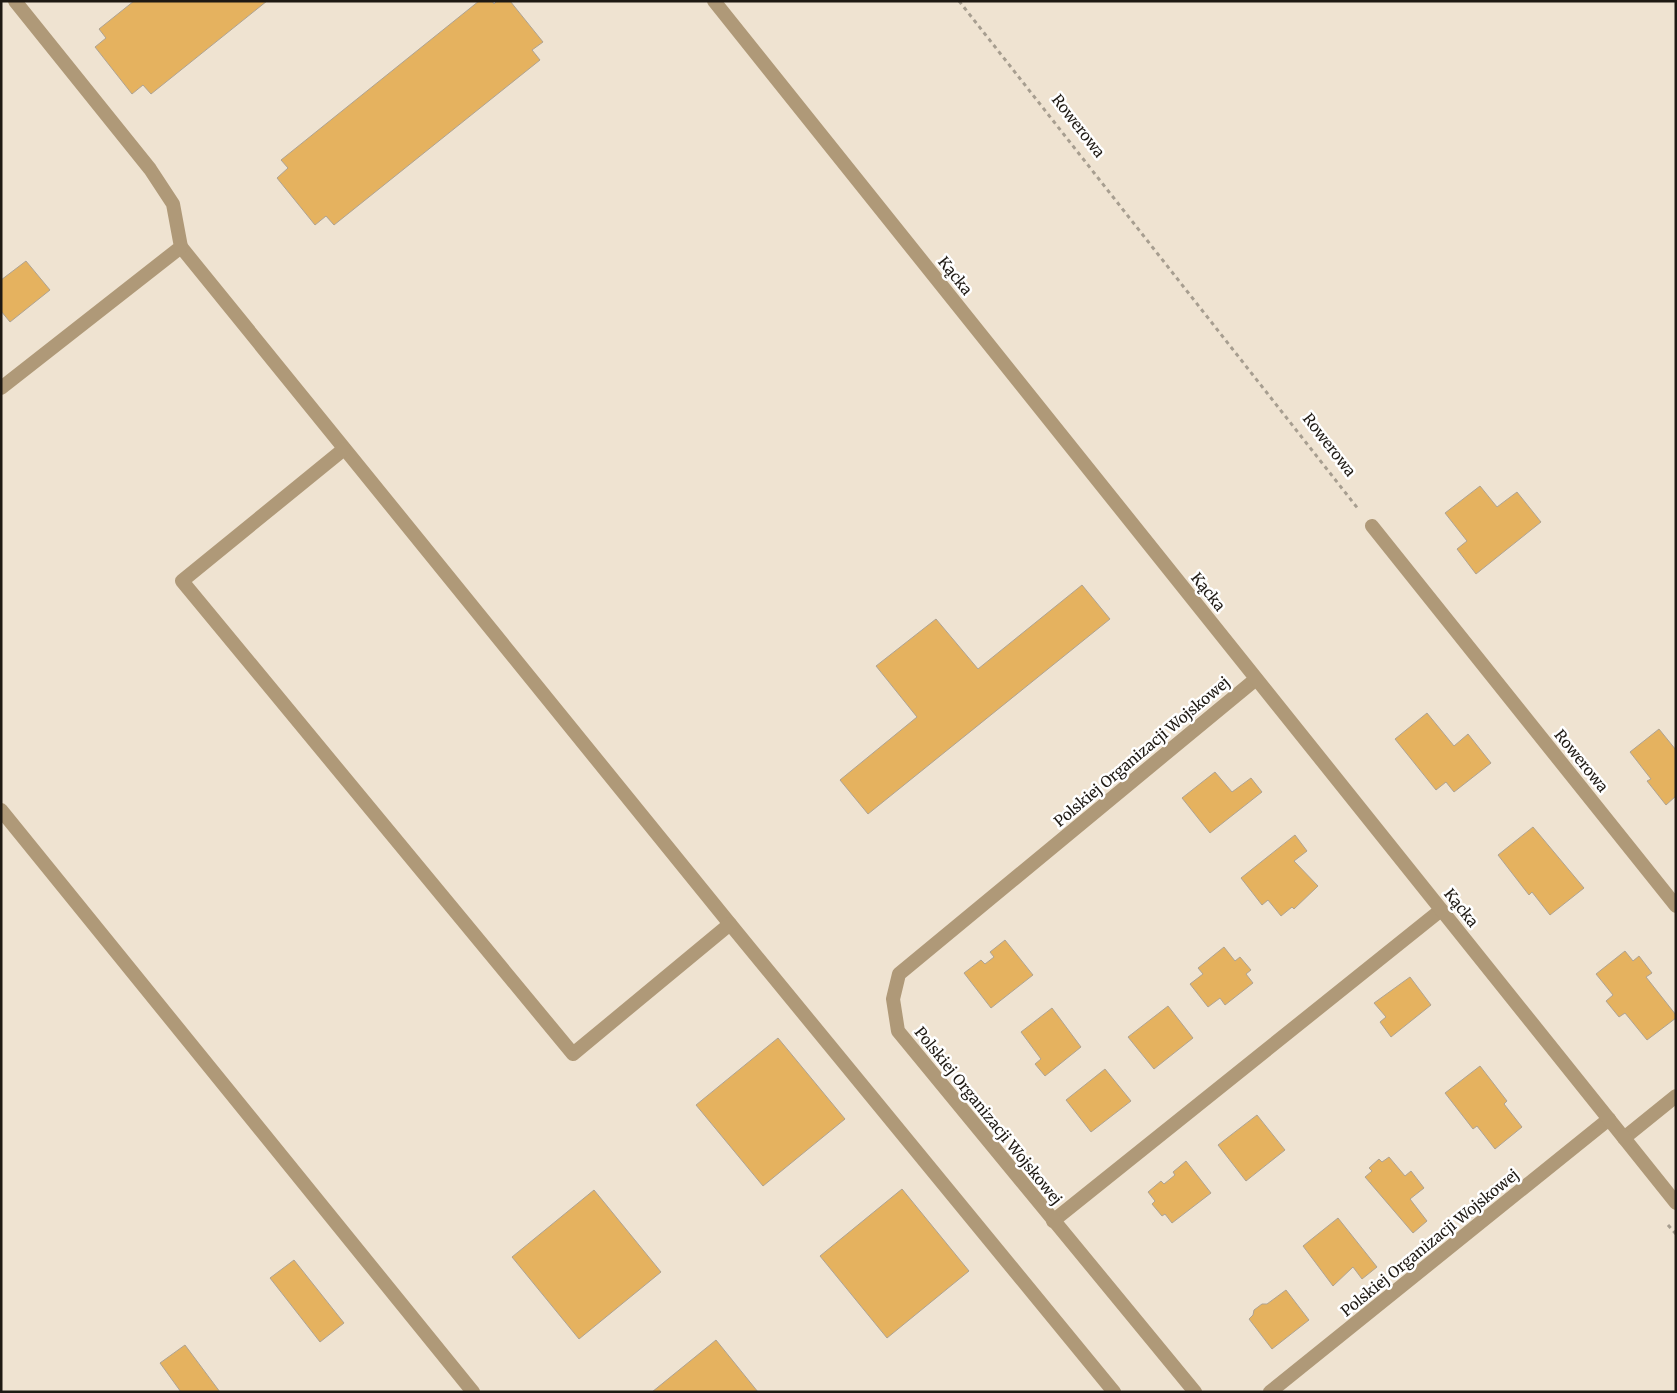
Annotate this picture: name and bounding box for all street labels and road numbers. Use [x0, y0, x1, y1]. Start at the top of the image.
street label: Rowerowa [1048, 90, 1109, 161]
street label: Kącka [934, 253, 977, 299]
street label: Rowerowa [1299, 409, 1360, 480]
street label: Kącka [1187, 569, 1230, 615]
street label: Polskiej Organizacji Wojskowej [1050, 672, 1234, 831]
street label: Rowerowa [1550, 725, 1612, 796]
street label: Kącka [1440, 885, 1483, 931]
street label: Polskiej Organizacji Wojskowej [911, 1023, 1066, 1209]
street label: Polskiej Organizacji Wojskowej [1337, 1165, 1523, 1320]

